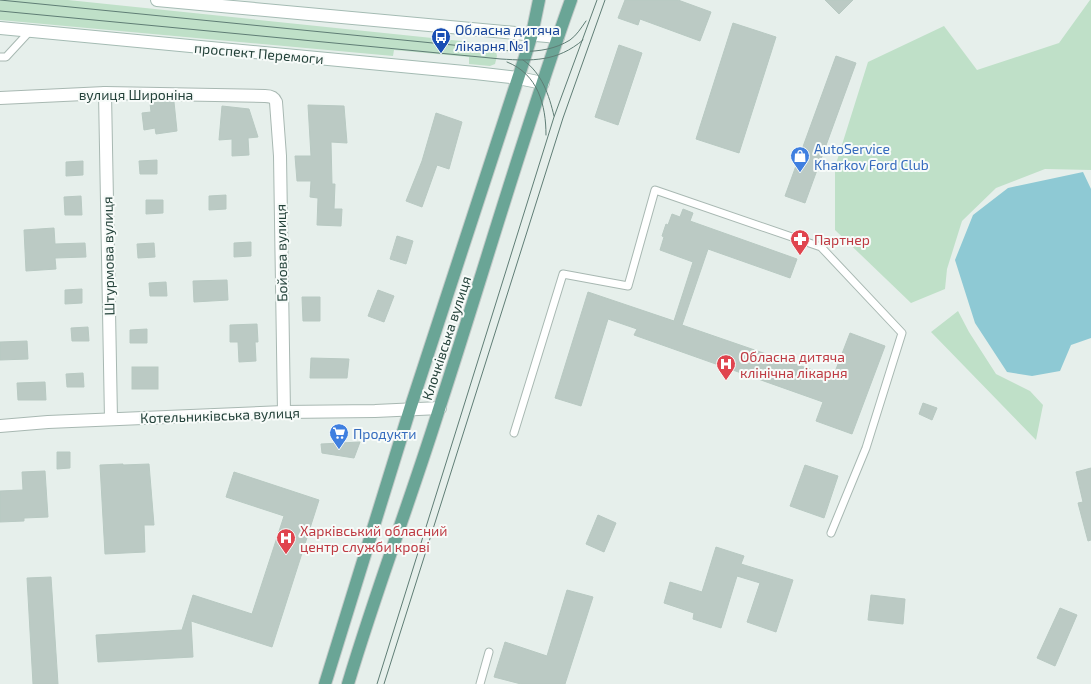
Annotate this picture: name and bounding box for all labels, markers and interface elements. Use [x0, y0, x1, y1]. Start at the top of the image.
place label: Обласна дитяча лікарня №1 [455, 21, 560, 54]
bus stop icon: Обласна дитяча лікарня №1 [430, 26, 452, 54]
street label: проспект Перемоги [194, 39, 324, 67]
street label: вулиця Широніна [79, 86, 193, 103]
place label: AutoService Kharkov Ford Club [814, 140, 929, 173]
shop icon: AutoService Kharkov Ford Club [789, 145, 811, 173]
street label: Штурмова вулиця [98, 196, 118, 316]
street label: Бойова вулиця [272, 204, 290, 302]
pharmacy icon: Партнер [789, 228, 811, 256]
place label: Партнер [814, 231, 870, 248]
street label: Клочківська вулиця [418, 274, 474, 402]
place label: Обласна дитяча клінічна лікарня [740, 348, 848, 381]
hospital icon: Обласна дитяча клінічна лікарня [715, 353, 737, 381]
street label: Котельниківська вулиця [140, 404, 300, 426]
supermarket icon: Продукти [328, 422, 350, 450]
place label: Продукти [353, 425, 416, 442]
place label: Харківський обласний центр служби крові [300, 522, 448, 555]
hospital icon: Харківський обласний центр служби крові [275, 527, 297, 555]

